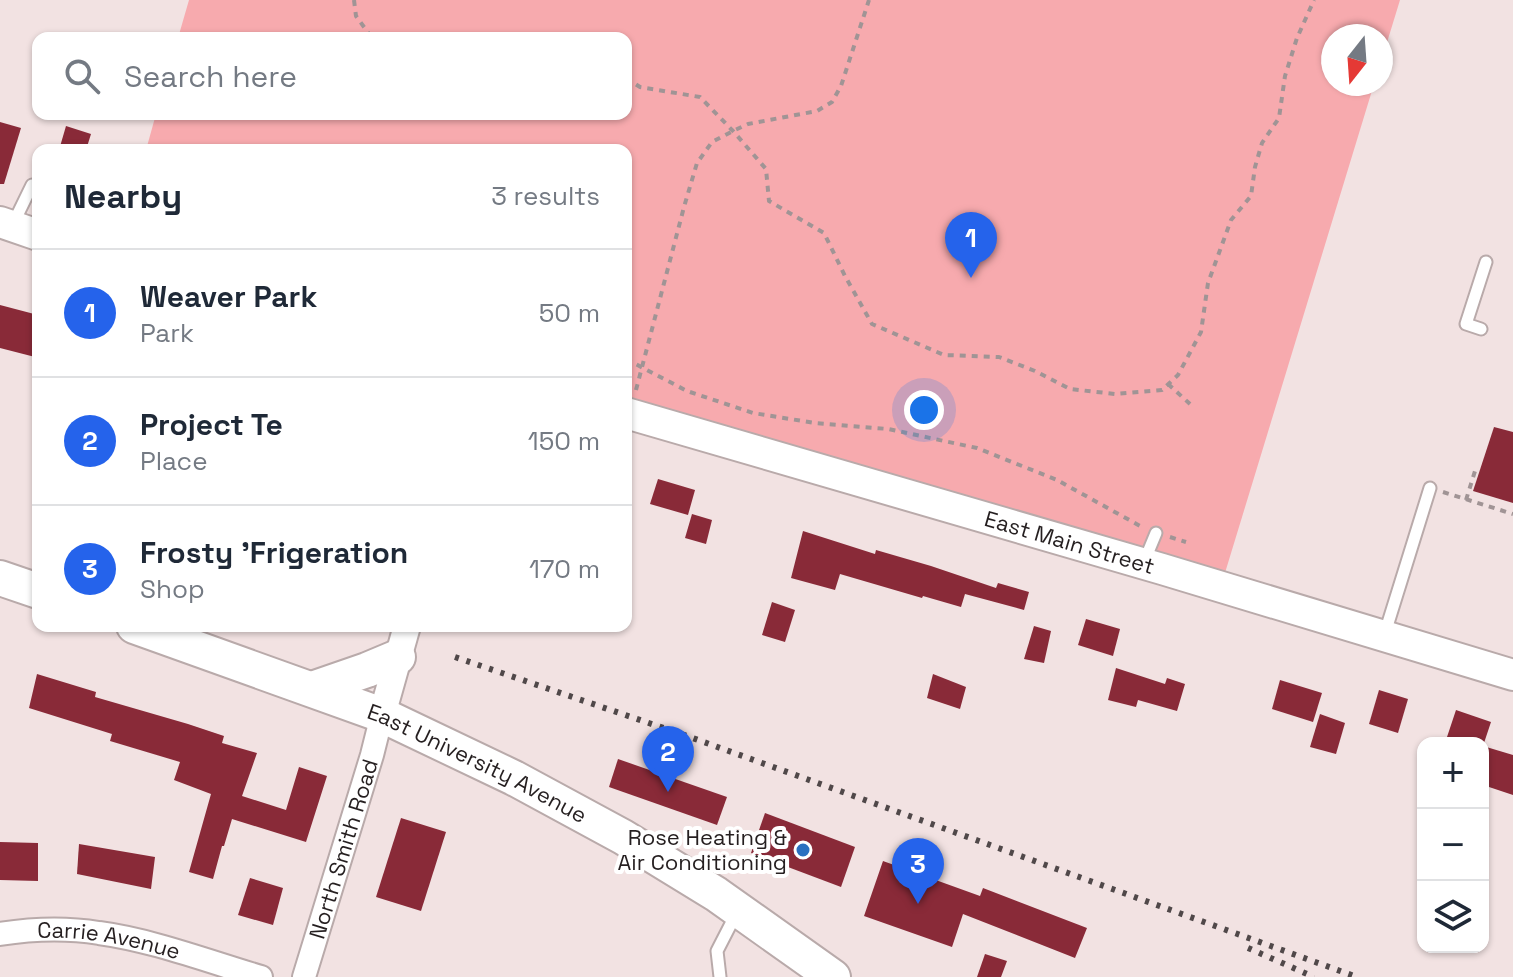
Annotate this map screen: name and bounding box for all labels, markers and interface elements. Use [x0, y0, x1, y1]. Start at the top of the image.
north arrow [1321, 24, 1393, 96]
search box [32, 32, 632, 120]
icon: search [60, 54, 104, 98]
text: Search here [124, 57, 297, 96]
text: Nearby [64, 175, 182, 218]
text: 3 results [491, 179, 600, 213]
pin: 1 [945, 212, 997, 278]
text: Weaver Park [140, 277, 317, 316]
text: 1 [84, 296, 96, 330]
text: 50 m [539, 296, 600, 330]
text: Park [140, 316, 194, 350]
your location [904, 390, 944, 430]
text: Project Te [140, 405, 283, 444]
text: 2 [82, 424, 98, 458]
text: 150 m [528, 424, 600, 458]
text: Place [140, 444, 208, 478]
street label: East Main Street [981, 504, 1158, 580]
text: Frosty 'Frigeration [140, 533, 408, 572]
text: 3 [82, 552, 98, 586]
text: 170 m [529, 552, 600, 586]
text: Shop [140, 572, 205, 606]
street label: East University Avenue [364, 697, 592, 829]
pin: 2 [642, 726, 694, 792]
map controls [1417, 737, 1489, 953]
button: + [1417, 737, 1489, 809]
street label: North Smith Road [302, 755, 384, 942]
button: − [1417, 809, 1489, 881]
place label: Rose Heating & Air Conditioning [617, 823, 787, 876]
pin: 3 [892, 838, 944, 904]
marker: Rose Heating & Air Conditioning [794, 841, 812, 859]
button: layers [1417, 881, 1489, 953]
street label: Carrie Avenue [37, 916, 184, 965]

